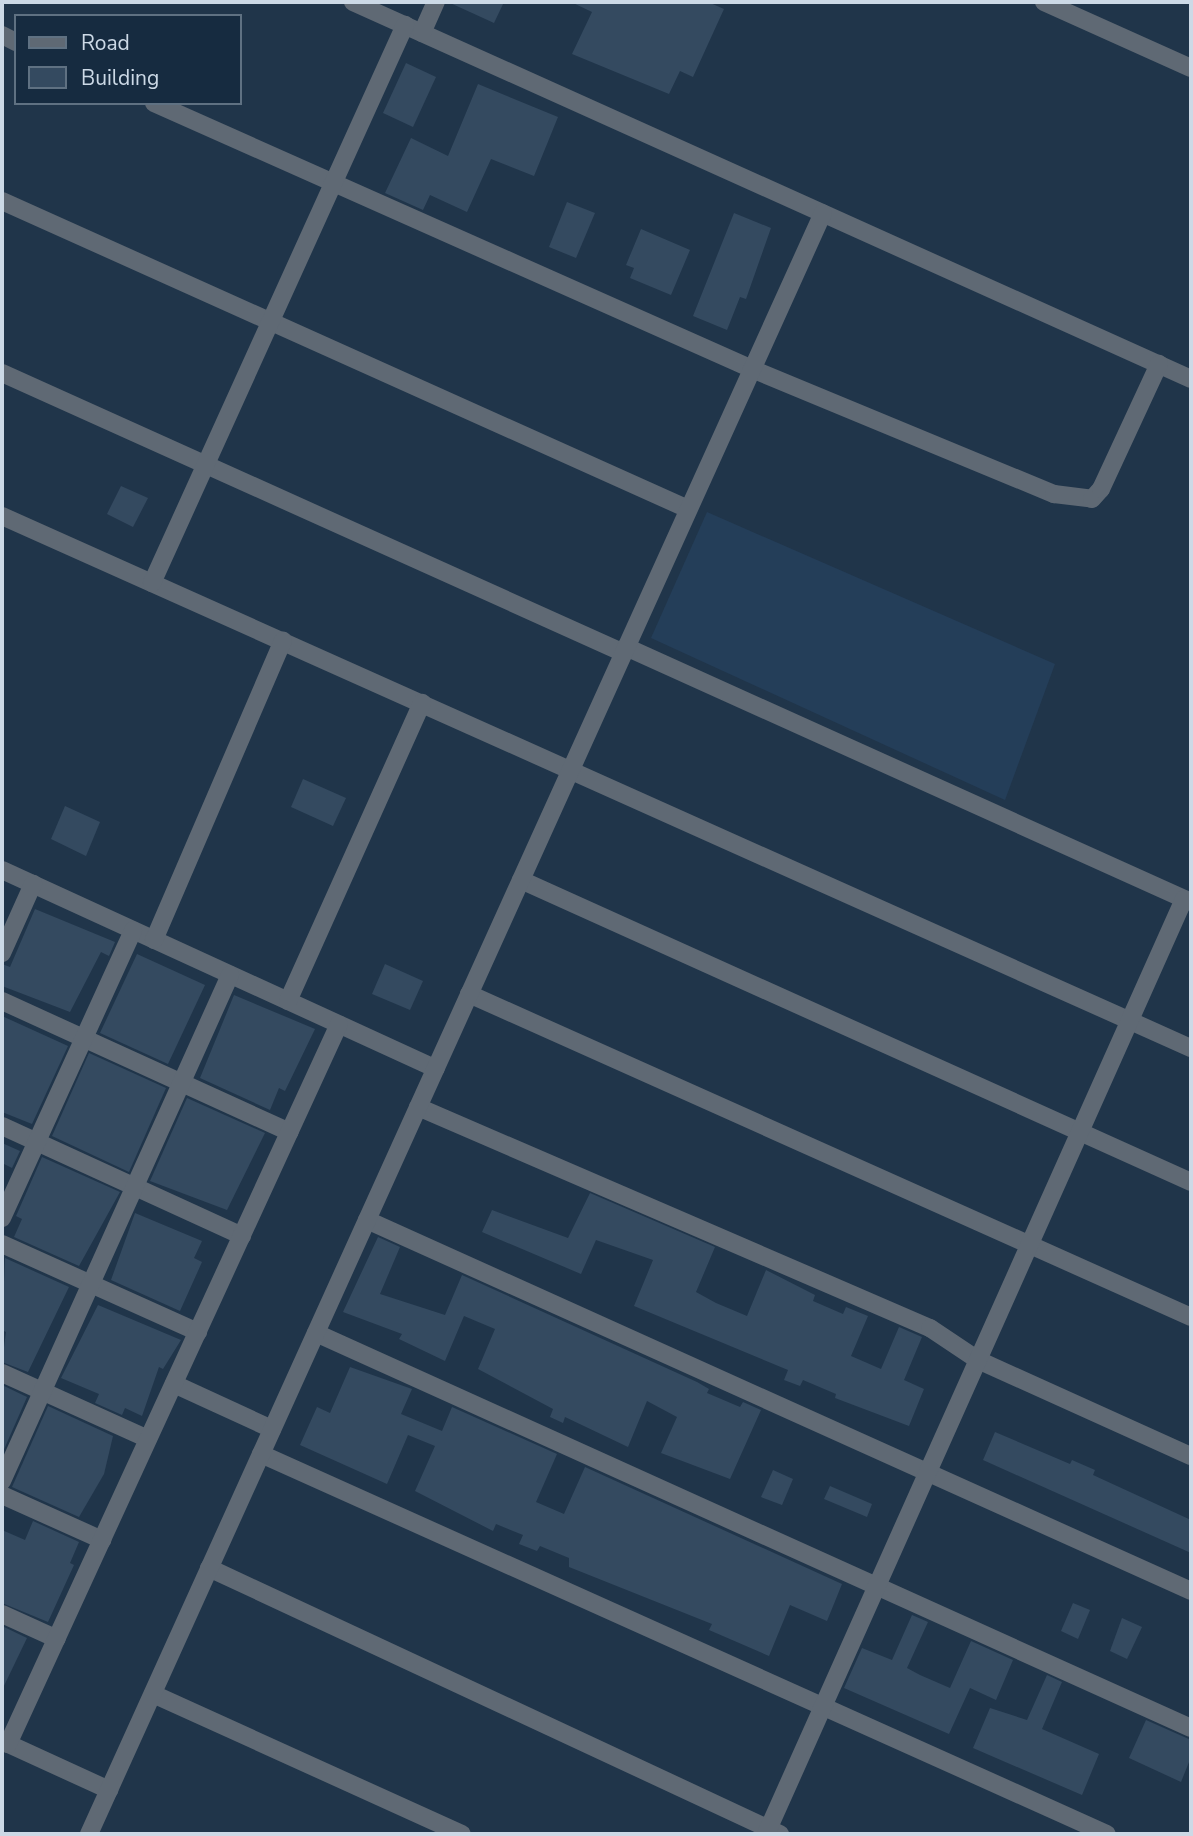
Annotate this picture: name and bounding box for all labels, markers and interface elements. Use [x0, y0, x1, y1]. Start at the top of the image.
legend [14, 14, 242, 105]
text: Road [81, 29, 130, 57]
text: Building [81, 64, 159, 92]

